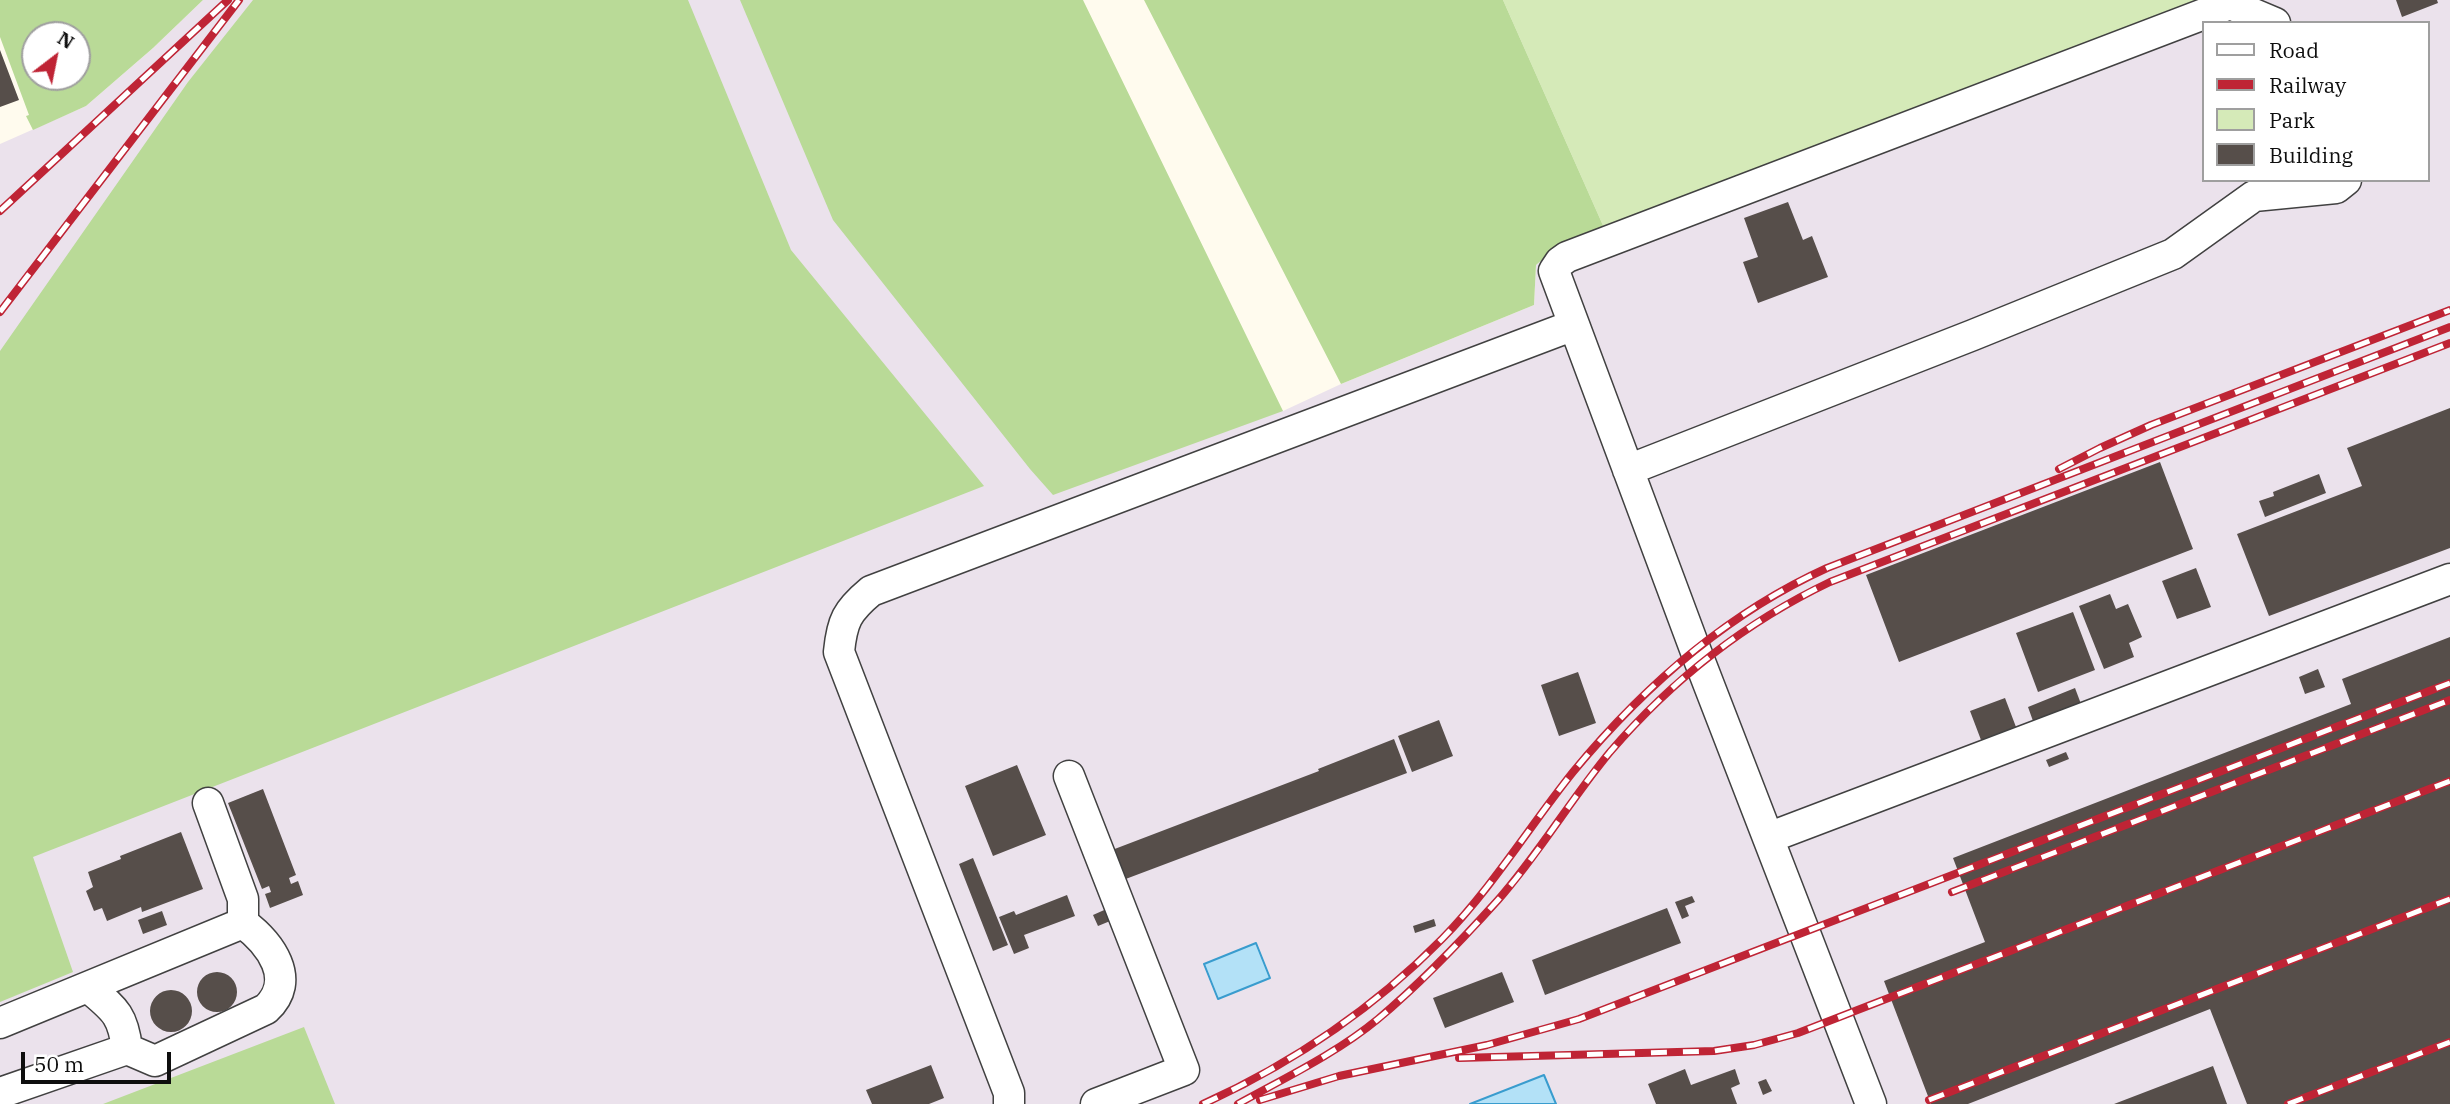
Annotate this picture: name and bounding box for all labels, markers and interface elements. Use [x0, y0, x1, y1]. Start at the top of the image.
north arrow [21, 21, 91, 91]
legend [2202, 21, 2429, 182]
text: N [53, 26, 79, 54]
text: Road [2269, 36, 2319, 64]
text: Railway [2269, 71, 2346, 99]
text: Park [2269, 106, 2315, 134]
text: Building [2269, 141, 2353, 169]
scale bar [24, 1038, 175, 1082]
text: 50 m [34, 1050, 84, 1078]

